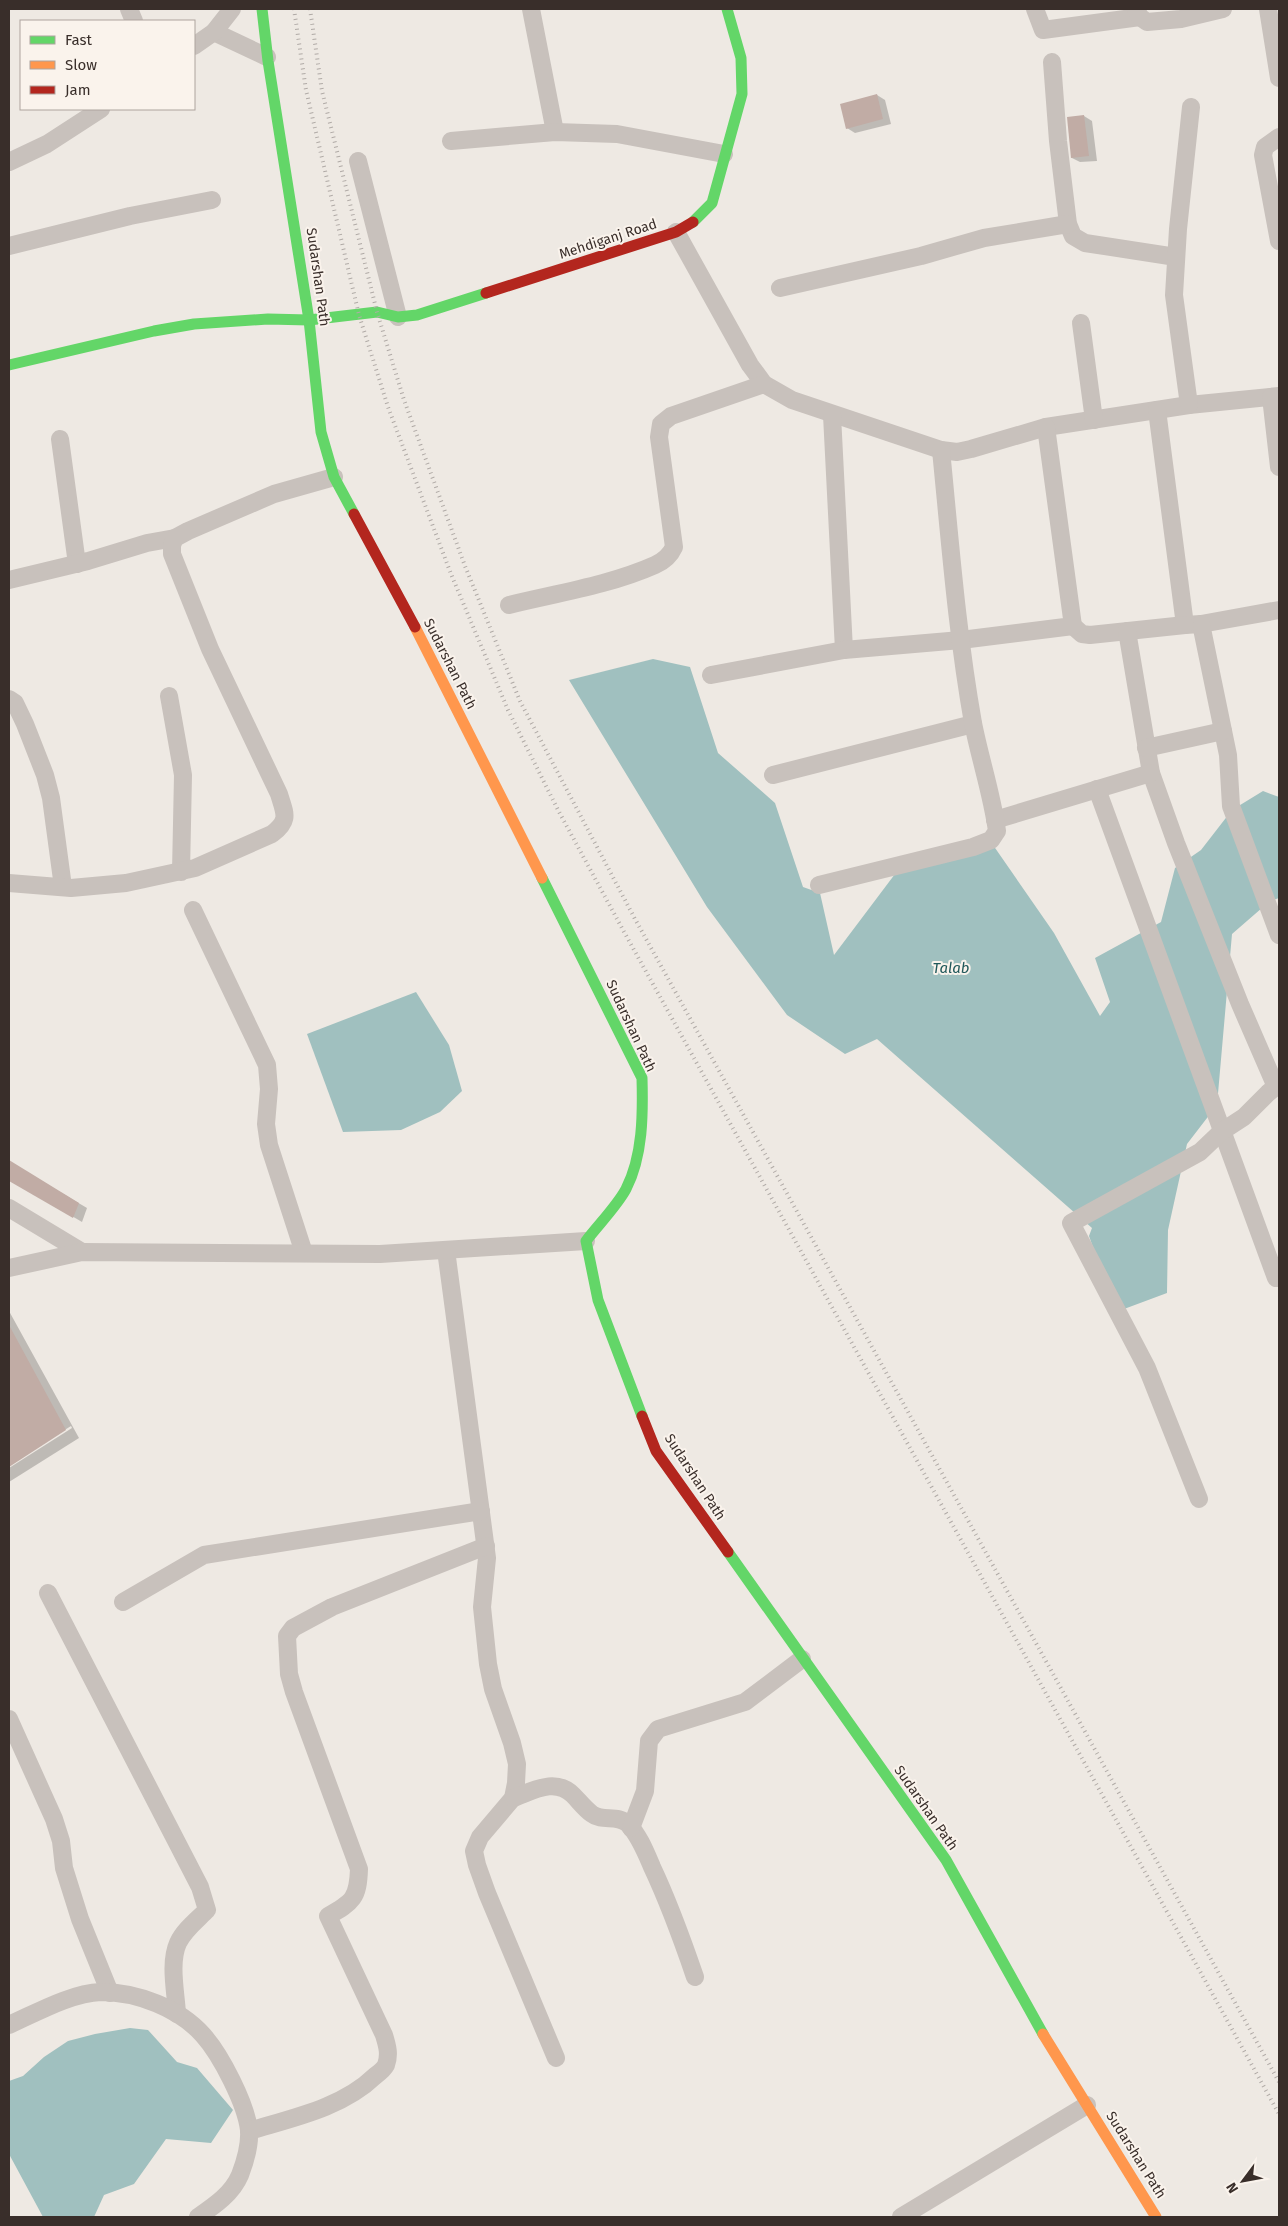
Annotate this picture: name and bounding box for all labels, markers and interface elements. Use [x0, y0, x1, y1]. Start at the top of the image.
legend [20, 20, 195, 110]
text: Fast [65, 31, 92, 49]
text: Slow [65, 56, 97, 74]
text: Jam [65, 81, 91, 99]
street label: Mehdiganj Road [557, 215, 659, 263]
street label: Sudarshan Path [303, 227, 333, 327]
street label: Sudarshan Path [420, 616, 480, 712]
water label: Talab [933, 959, 969, 977]
street label: Sudarshan Path [602, 977, 660, 1075]
street label: Sudarshan Path [661, 1431, 729, 1523]
street label: Sudarshan Path [891, 1762, 961, 1854]
street label: Sudarshan Path [1102, 2108, 1170, 2202]
north arrow [1218, 2156, 1268, 2206]
text: N [1223, 2179, 1242, 2196]

